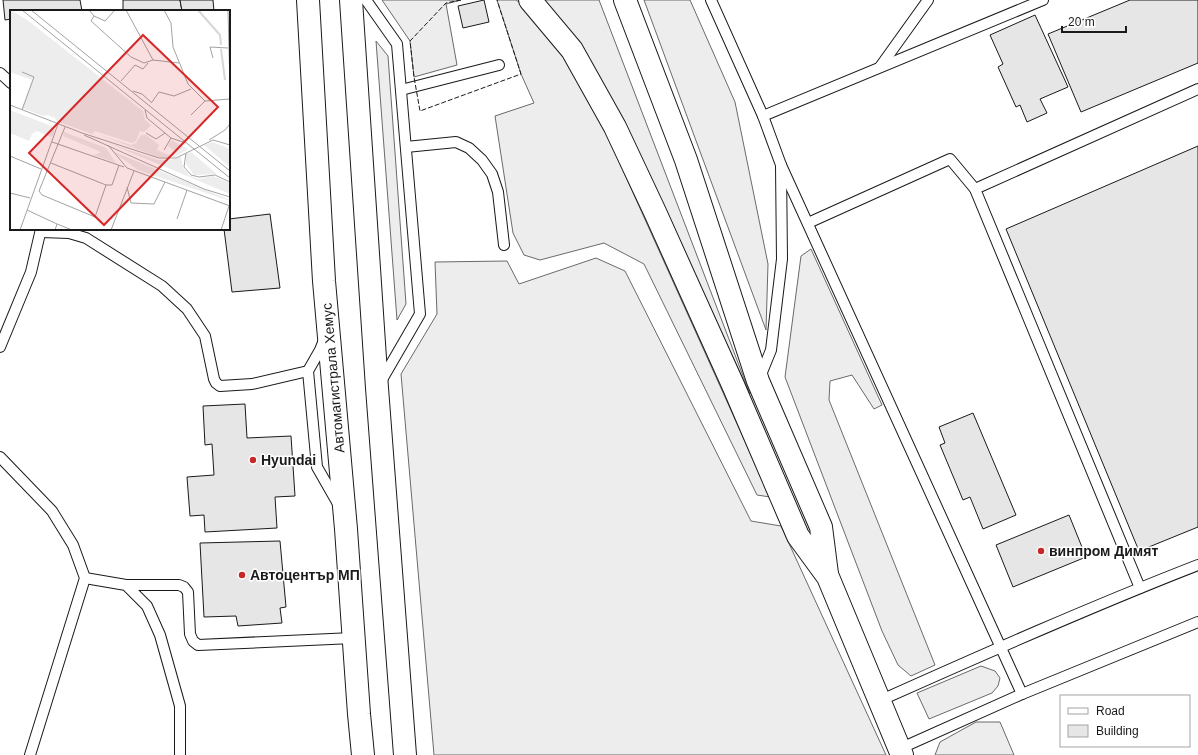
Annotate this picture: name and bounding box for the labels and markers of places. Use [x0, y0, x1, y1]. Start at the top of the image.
place label: Hyundai [261, 452, 316, 468]
marker: Hyundai [248, 455, 258, 465]
place label: винпром Димят [1049, 543, 1158, 559]
marker: винпром Димят [1036, 546, 1046, 556]
place label: Автоцентър МП [250, 567, 360, 583]
marker: Автоцентър МП [237, 570, 247, 580]

